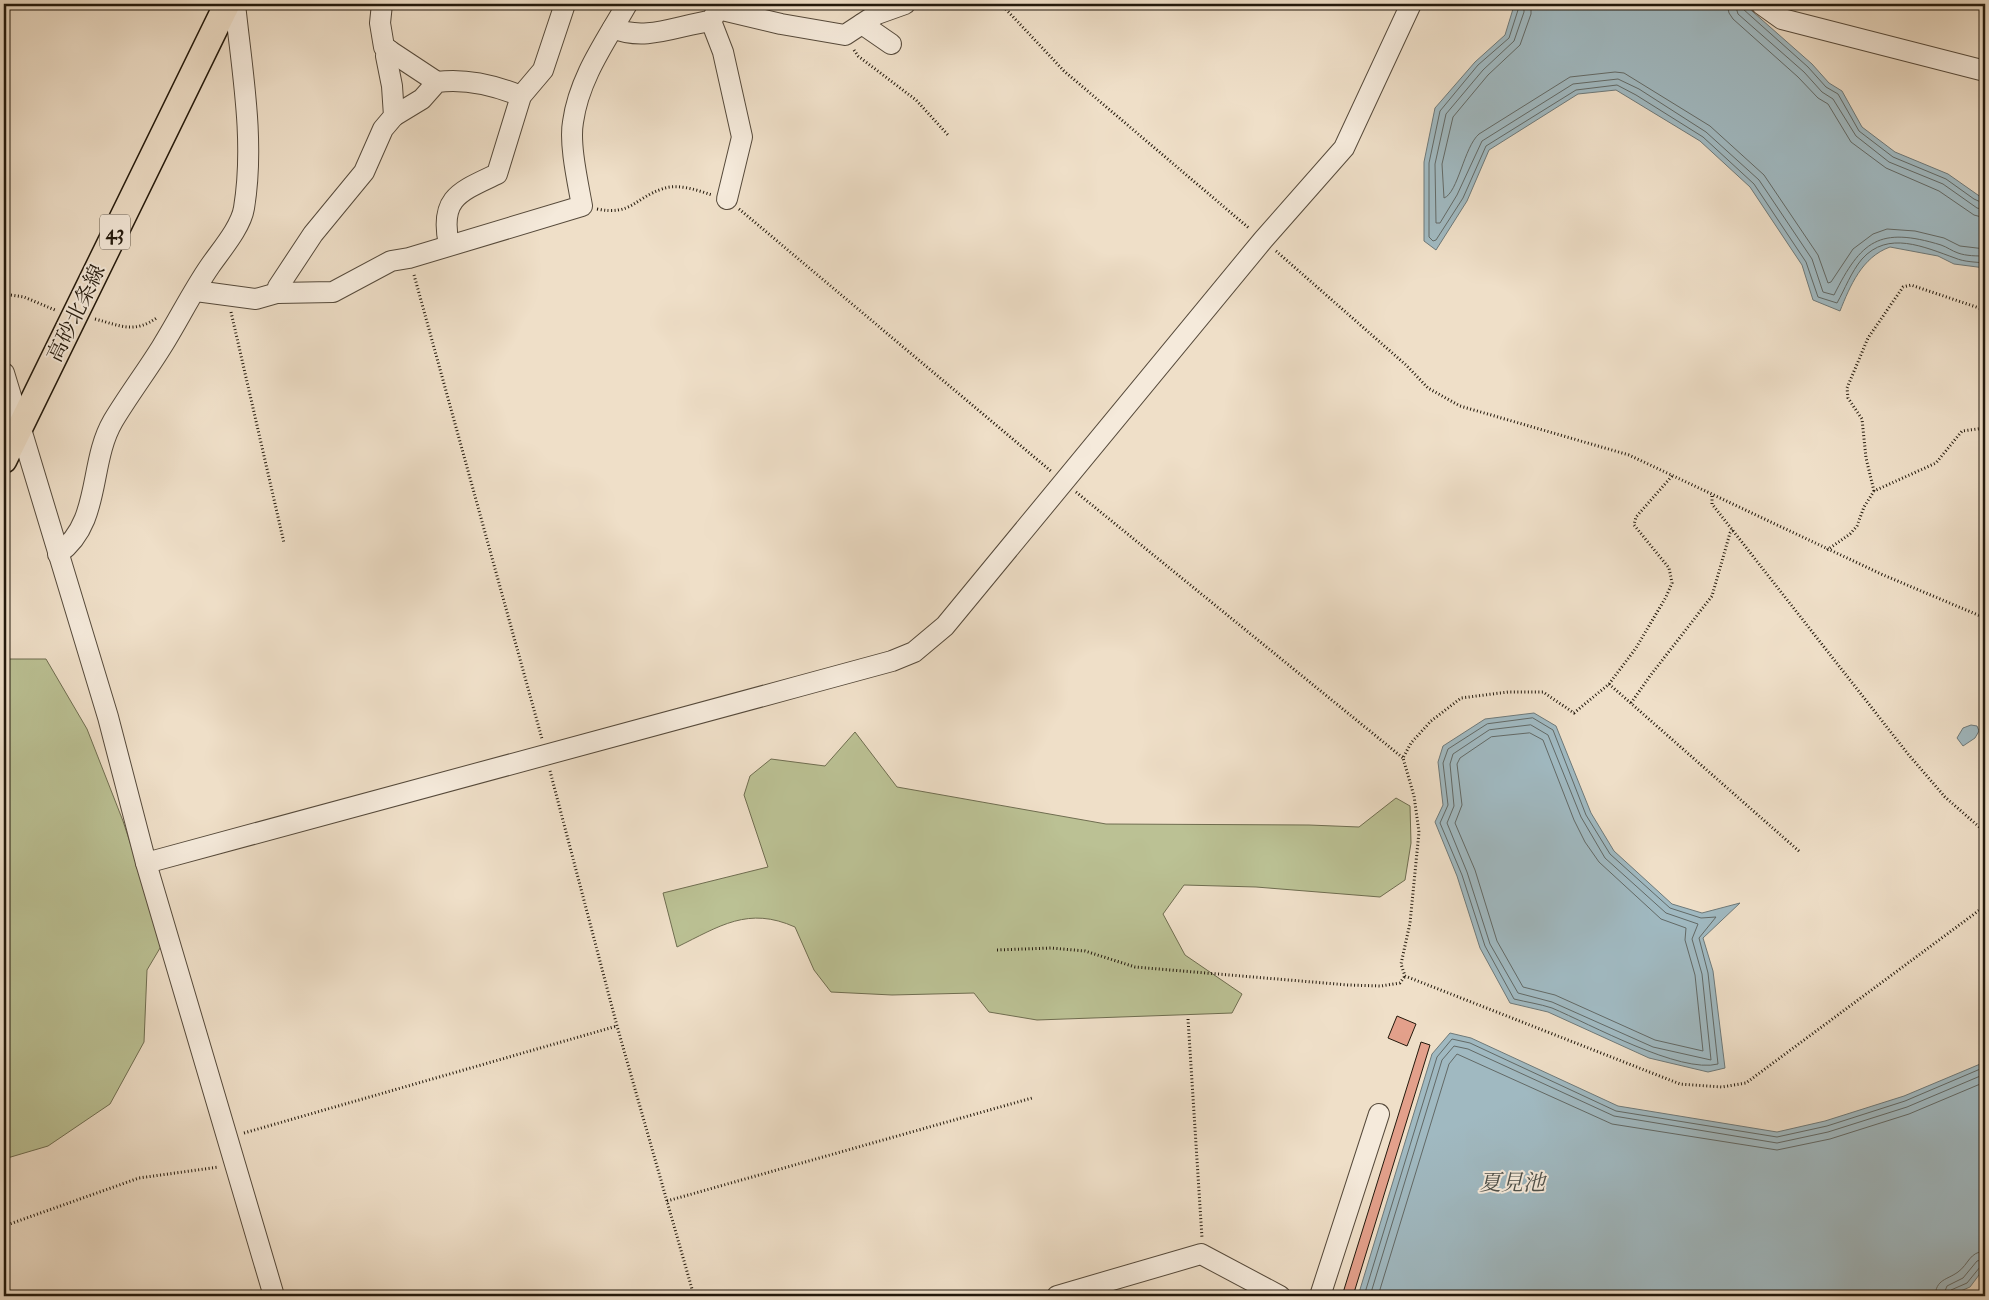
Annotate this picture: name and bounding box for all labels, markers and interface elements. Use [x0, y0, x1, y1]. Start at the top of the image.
road number: 43 [100, 214, 130, 250]
street label: 高砂北条線 [41, 260, 112, 366]
water label: 夏見池 [1479, 1169, 1548, 1197]

